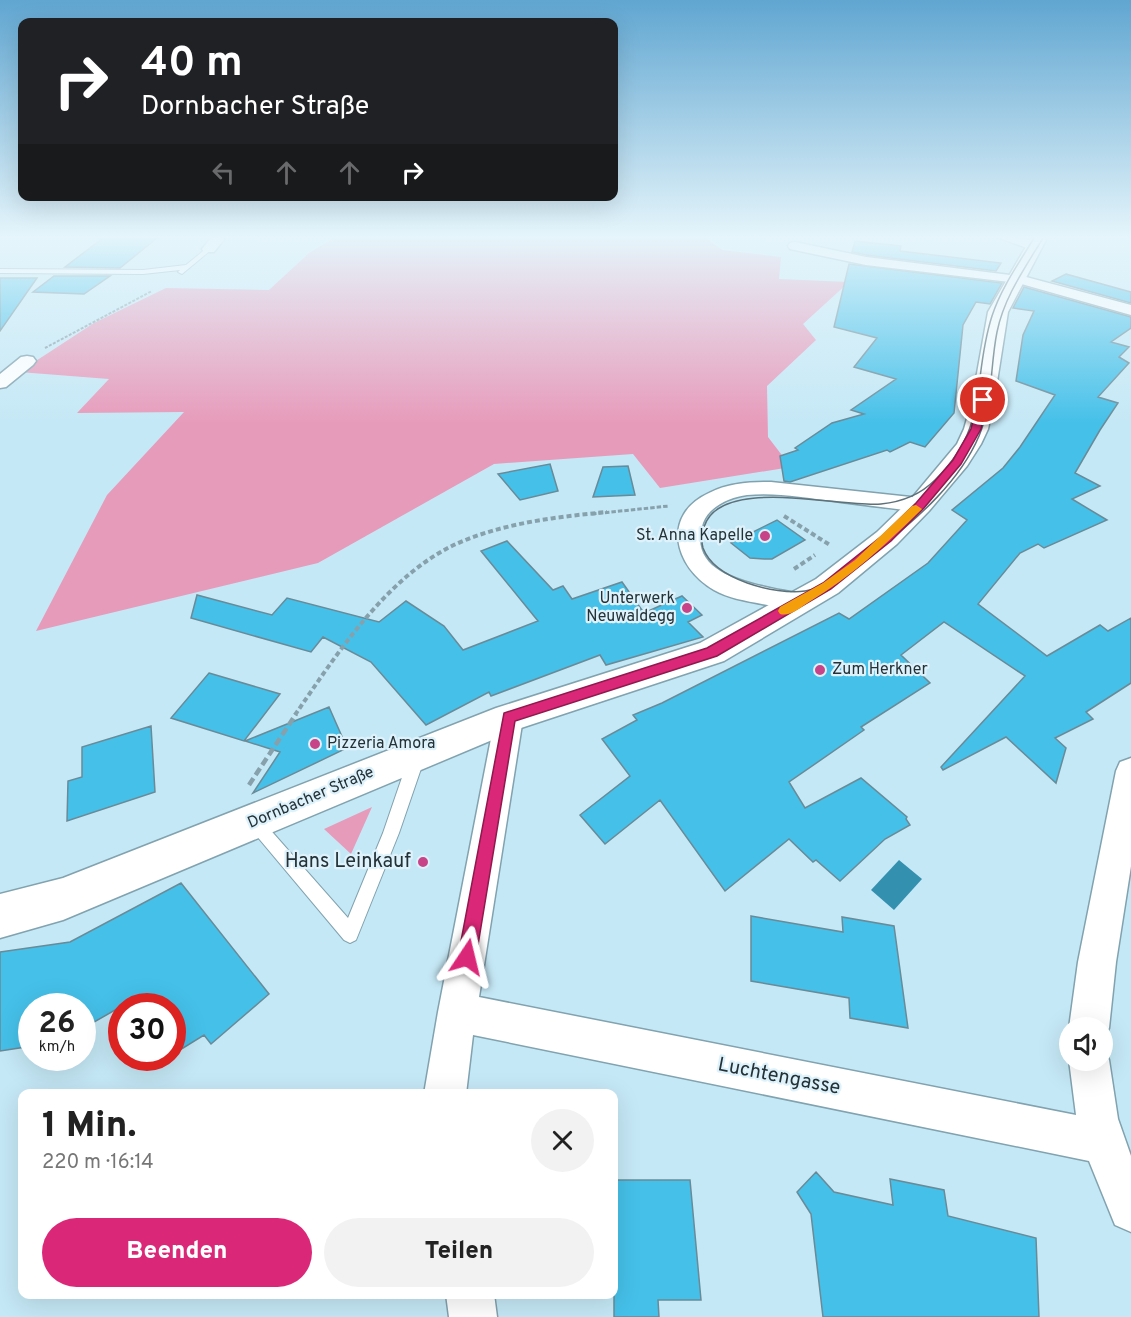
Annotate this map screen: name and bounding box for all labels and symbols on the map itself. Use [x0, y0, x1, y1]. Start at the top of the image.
pin [957, 374, 1008, 425]
place label: St. Anna Kapelle [636, 526, 753, 546]
marker: St. Anna Kapelle [758, 529, 772, 543]
place label: Unterwerk Neuwaldegg [586, 589, 675, 627]
marker: Unterwerk Neuwaldegg [680, 601, 694, 615]
place label: Zum Herkner [832, 660, 928, 680]
marker: Zum Herkner [813, 663, 827, 677]
place label: Pizzeria Amora [327, 734, 435, 754]
marker: Pizzeria Amora [308, 737, 322, 751]
street label: Dornbacher Straße [245, 762, 377, 834]
place label: Hans Leinkauf [285, 849, 411, 875]
marker: Hans Leinkauf [416, 855, 430, 869]
position arrow [435, 925, 499, 989]
speed limit sign: 30 [108, 993, 186, 1071]
street label: Luchtengasse [715, 1052, 843, 1102]

